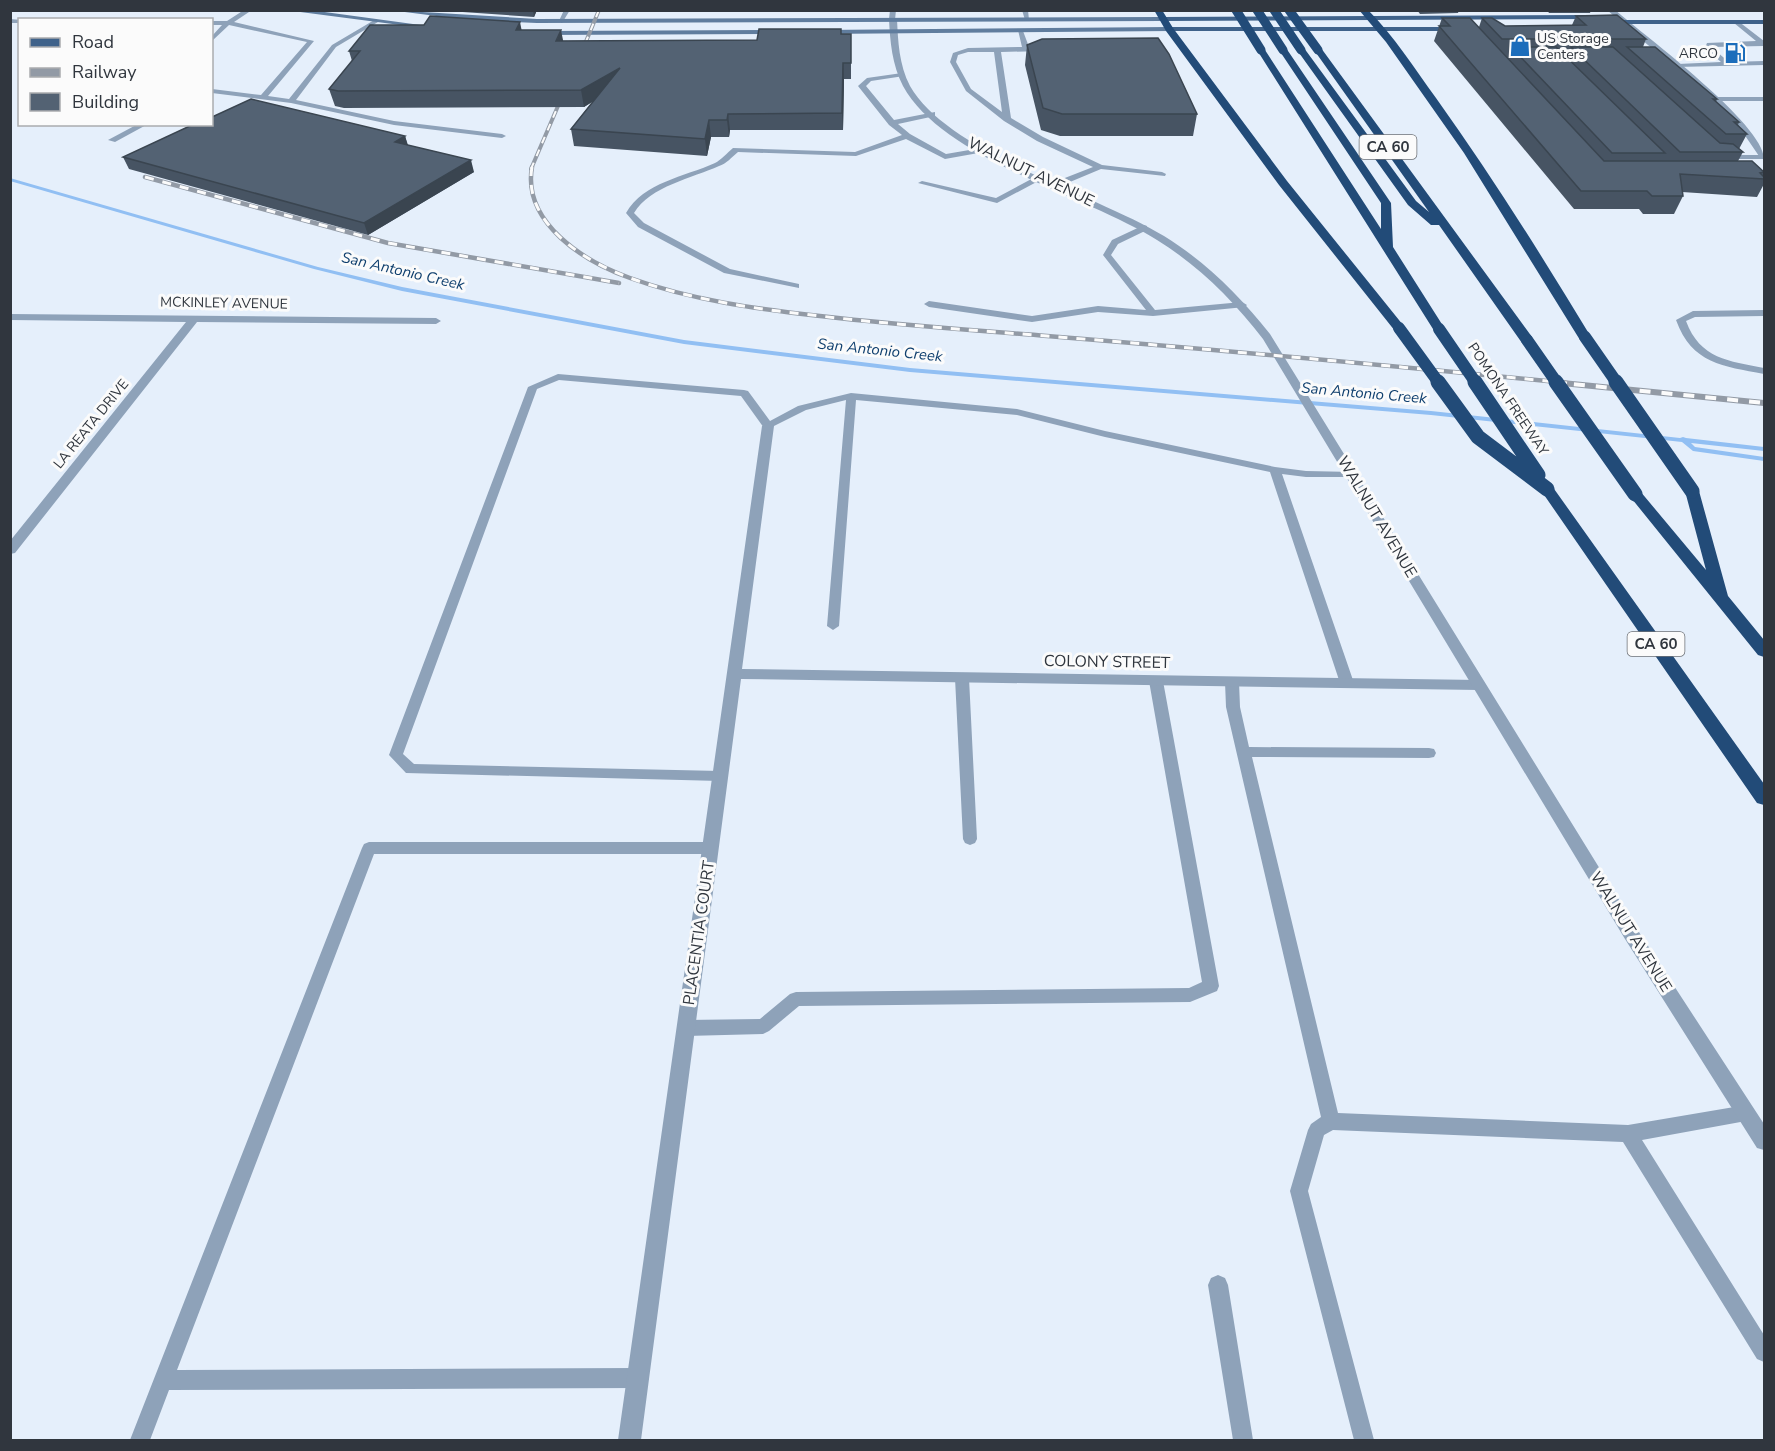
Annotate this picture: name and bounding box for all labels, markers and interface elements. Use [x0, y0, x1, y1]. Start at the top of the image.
legend [18, 18, 213, 126]
place label: US Storage Centers [1537, 29, 1609, 64]
text: Road [72, 30, 114, 54]
shop icon: US Storage Centers [1508, 34, 1532, 58]
fuel station icon: ARCO [1723, 41, 1747, 65]
place label: ARCO [1679, 44, 1718, 63]
text: Railway [72, 60, 137, 84]
text: Building [72, 90, 139, 114]
street label: WALNUT AVENUE [964, 132, 1098, 212]
road number: CA 60 [1360, 135, 1416, 159]
water label: San Antonio Creek [340, 247, 467, 295]
street label: MCKINLEY AVENUE [160, 292, 288, 314]
water label: San Antonio Creek [817, 333, 944, 367]
street label: POMONA FREEWAY [1463, 339, 1553, 460]
street label: LA REATA DRIVE [49, 375, 133, 473]
water label: San Antonio Creek [1301, 378, 1428, 408]
street label: WALNUT AVENUE [1332, 452, 1422, 582]
road number: CA 60 [1628, 632, 1684, 656]
street label: COLONY STREET [1044, 650, 1171, 674]
street label: PLACENTIA COURT [678, 859, 720, 1007]
street label: WALNUT AVENUE [1585, 868, 1677, 996]

